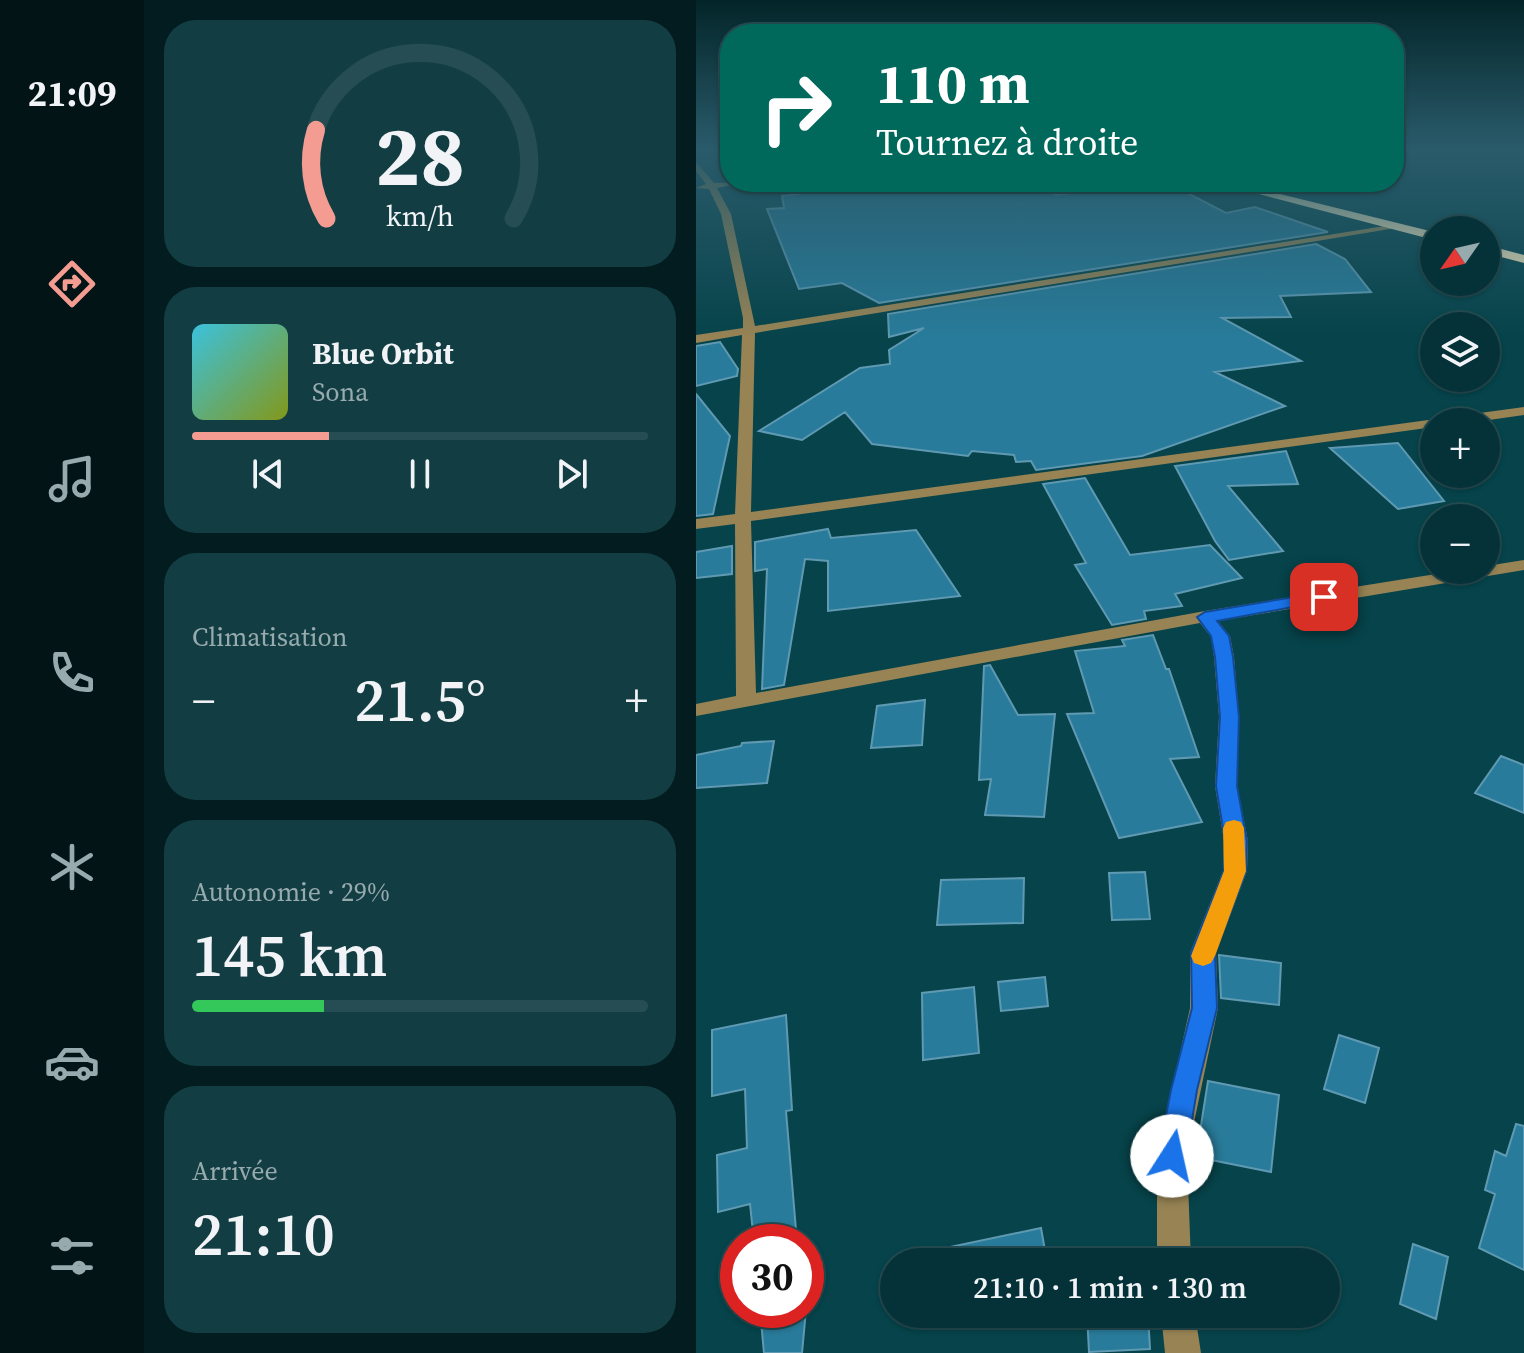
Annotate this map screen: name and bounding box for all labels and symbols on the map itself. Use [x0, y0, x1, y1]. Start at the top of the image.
north arrow [1420, 216, 1500, 296]
pin [1290, 563, 1358, 631]
position arrow [1130, 1114, 1214, 1198]
speed limit sign: 30 [720, 1224, 824, 1328]

